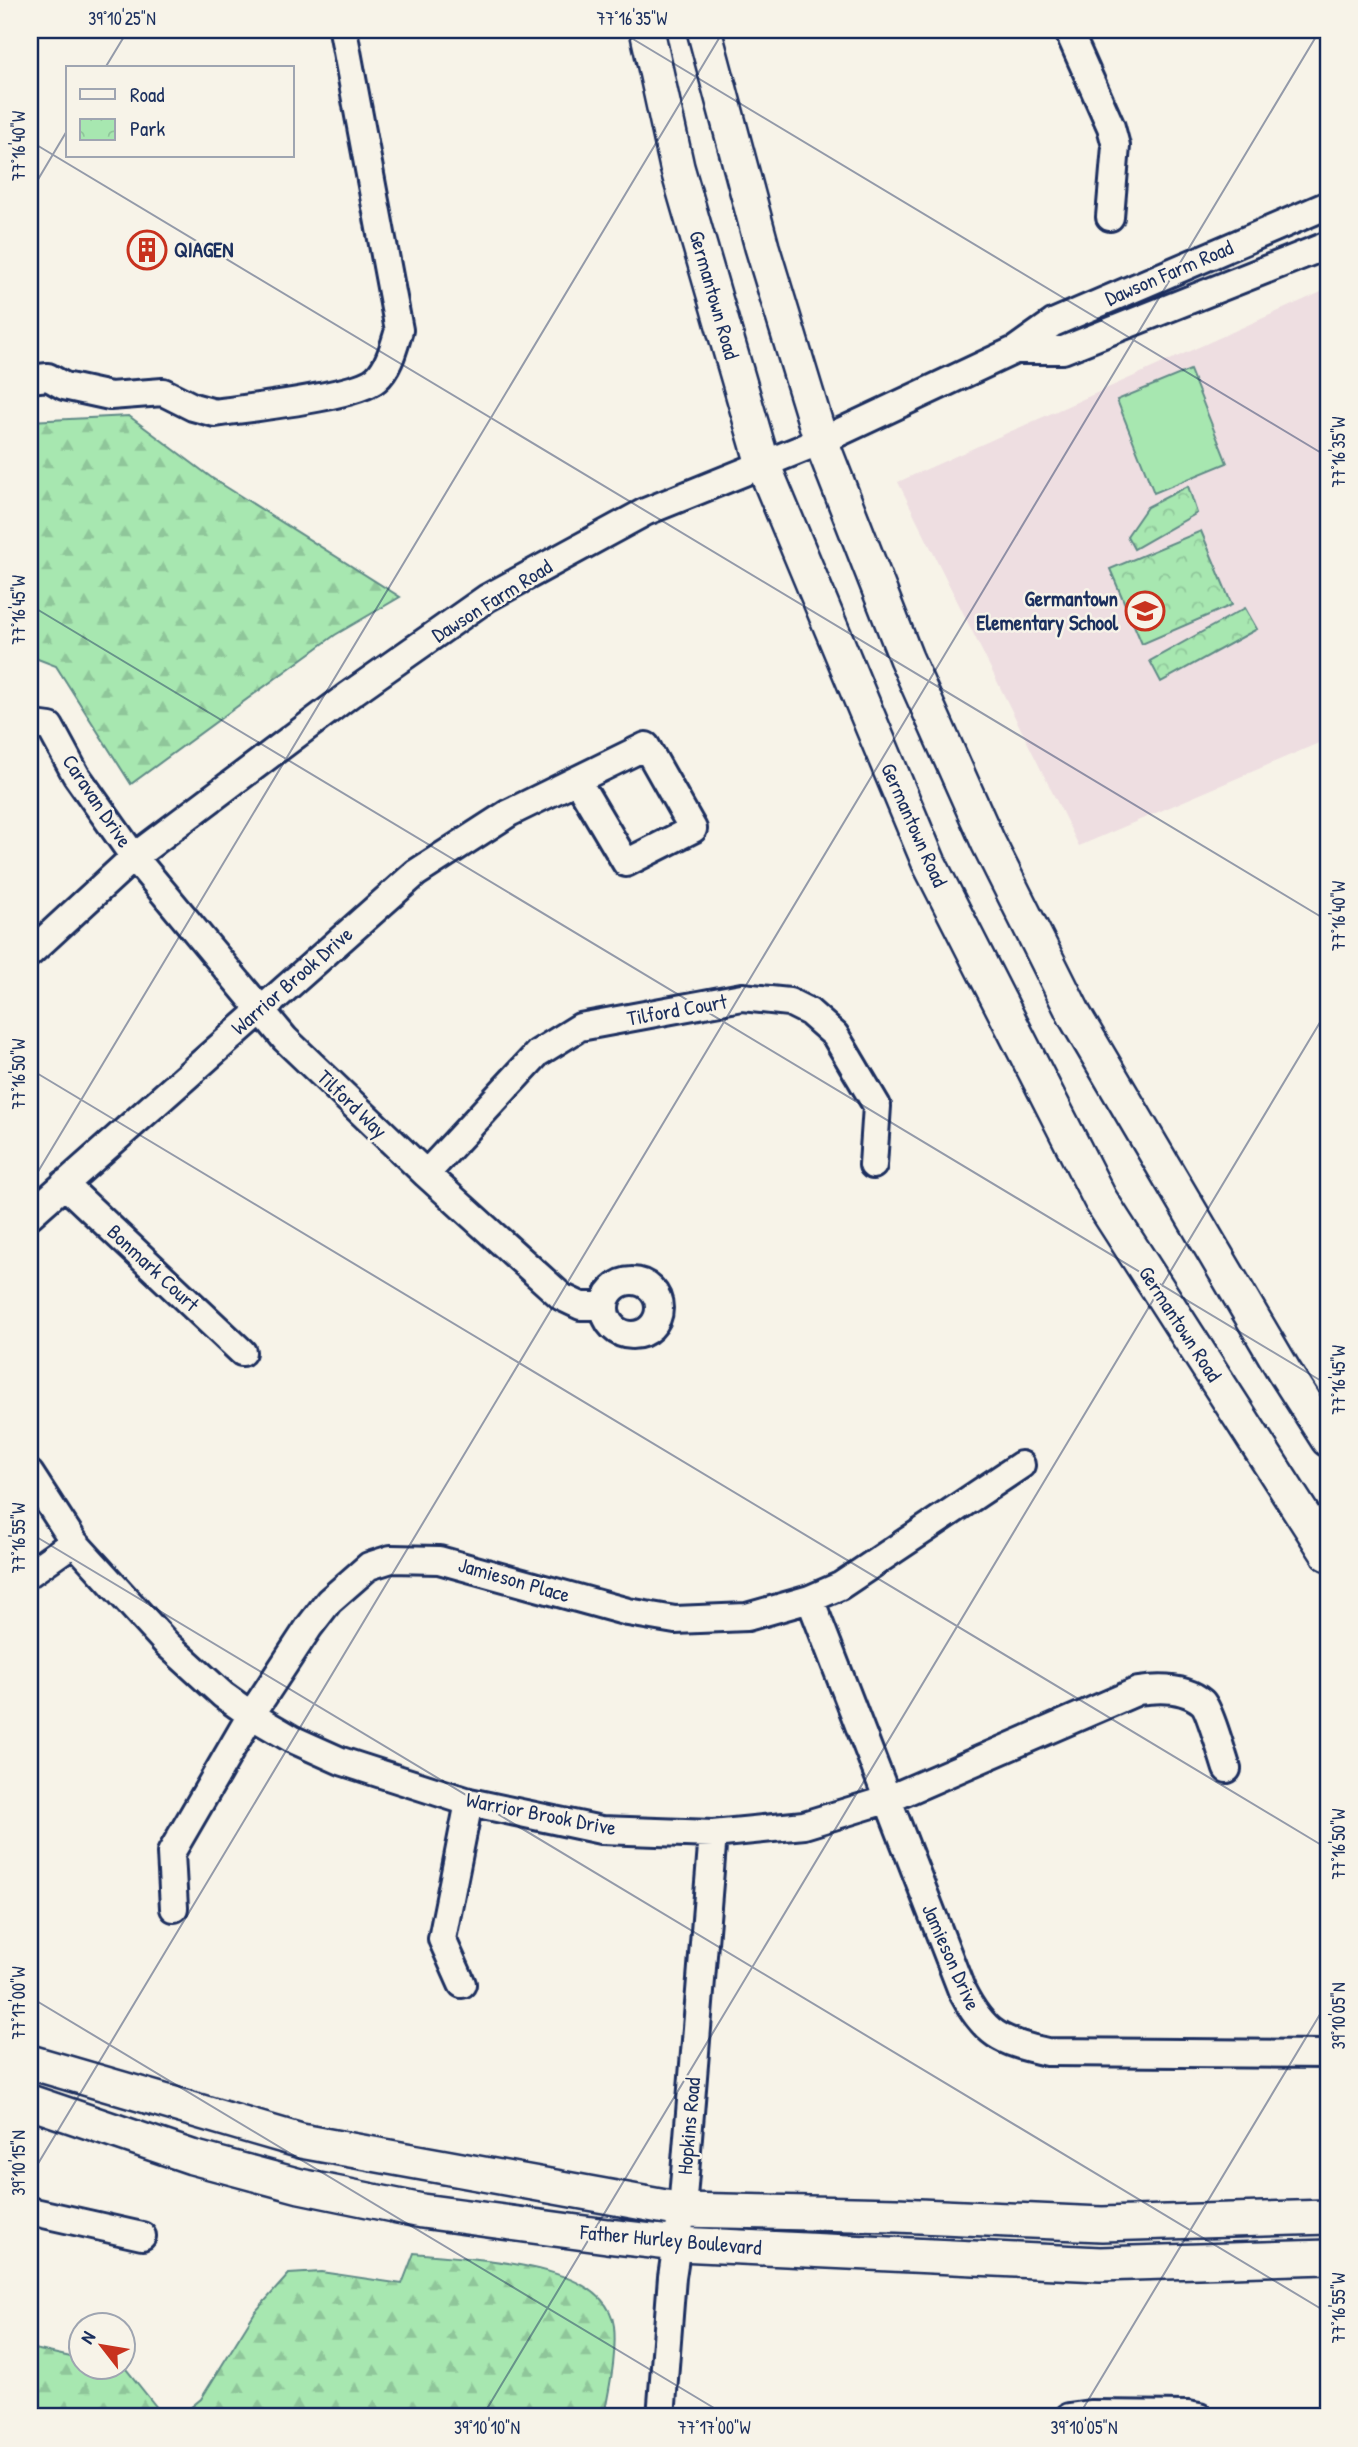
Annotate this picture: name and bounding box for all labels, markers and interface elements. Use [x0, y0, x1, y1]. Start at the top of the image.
text: 39°10'25"N [88, 6, 156, 31]
text: 77°16'35"W [597, 6, 667, 31]
legend [66, 66, 294, 158]
text: Road [130, 80, 164, 109]
text: 77°16'40"W [6, 111, 31, 181]
text: Park [130, 114, 165, 143]
street label: Germantown Road [682, 227, 747, 363]
building icon: QIAGEN [126, 229, 168, 271]
street label: Dawson Farm Road [1100, 233, 1237, 313]
place label: QIAGEN [174, 235, 233, 264]
text: 77°16'35"W [1326, 417, 1351, 487]
street label: Dawson Farm Road [426, 552, 557, 649]
text: 77°16'45"W [6, 575, 31, 645]
place label: Germantown Elementary School [976, 584, 1118, 638]
school or university icon: Germantown Elementary School [1124, 590, 1166, 632]
street label: Caravan Drive [56, 748, 139, 853]
street label: Germantown Road [874, 758, 955, 891]
text: 77°16'40"W [1326, 881, 1351, 951]
street label: Warrior Brook Drive [225, 920, 359, 1041]
street label: Tilford Court [625, 986, 730, 1033]
text: 77°16'50"W [6, 1039, 31, 1109]
street label: Tilford Way [311, 1063, 394, 1144]
street label: Bonmark Court [101, 1217, 206, 1318]
street label: Germantown Road [1132, 1260, 1229, 1387]
text: 77°16'45"W [1326, 1345, 1351, 1415]
text: 77°16'55"W [6, 1503, 31, 1573]
street label: Jamieson Place [455, 1550, 573, 1609]
street label: Warrior Brook Drive [464, 1785, 619, 1842]
text: 77°16'50"W [1326, 1809, 1351, 1879]
street label: Jamieson Drive [915, 1899, 988, 2015]
text: 77°17'00"W [6, 1966, 31, 2040]
text: 39°10'05"N [1326, 1982, 1351, 2050]
street label: Hopkins Road [670, 2076, 707, 2176]
text: 39°10'15"N [6, 2130, 31, 2196]
street label: Father Hurley Boulevard [578, 2217, 763, 2262]
text: 77°16'55"W [1326, 2273, 1351, 2343]
north arrow [66, 2310, 136, 2380]
text: N [74, 2326, 101, 2348]
text: 39°10'10"N [454, 2415, 520, 2440]
text: 77°17'00"W [677, 2415, 751, 2440]
text: 39°10'05"N [1050, 2415, 1118, 2440]

